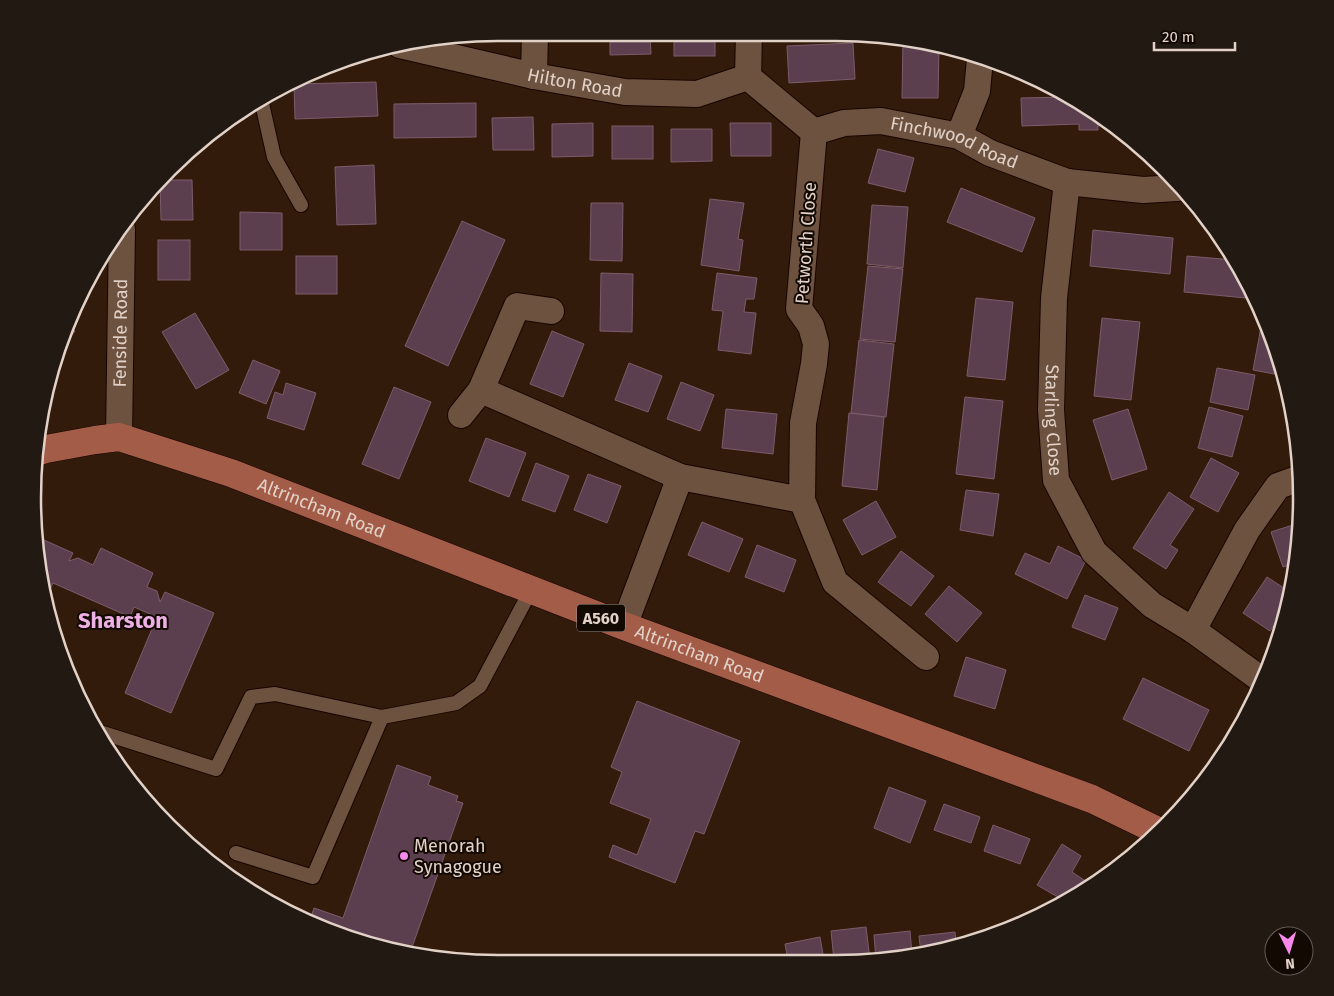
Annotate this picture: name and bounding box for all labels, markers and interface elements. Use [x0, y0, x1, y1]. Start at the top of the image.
scale bar [1154, 20, 1235, 52]
text: 20 m [1162, 28, 1195, 46]
street label: Hilton Road [525, 64, 624, 102]
street label: Finchwood Road [888, 112, 1021, 173]
street label: Petworth Close [791, 181, 821, 305]
street label: Fenside Road [109, 278, 132, 388]
street label: Starling Close [1040, 364, 1067, 477]
street label: Altrincham Road [254, 473, 389, 543]
road number: A560 [577, 604, 625, 632]
district label: Sharston [78, 607, 168, 634]
street label: Altrincham Road [632, 620, 767, 688]
place label: Menorah Synagogue [414, 835, 502, 878]
marker: Menorah Synagogue [398, 850, 410, 862]
north arrow [1264, 926, 1314, 976]
text: N [1285, 955, 1295, 972]

